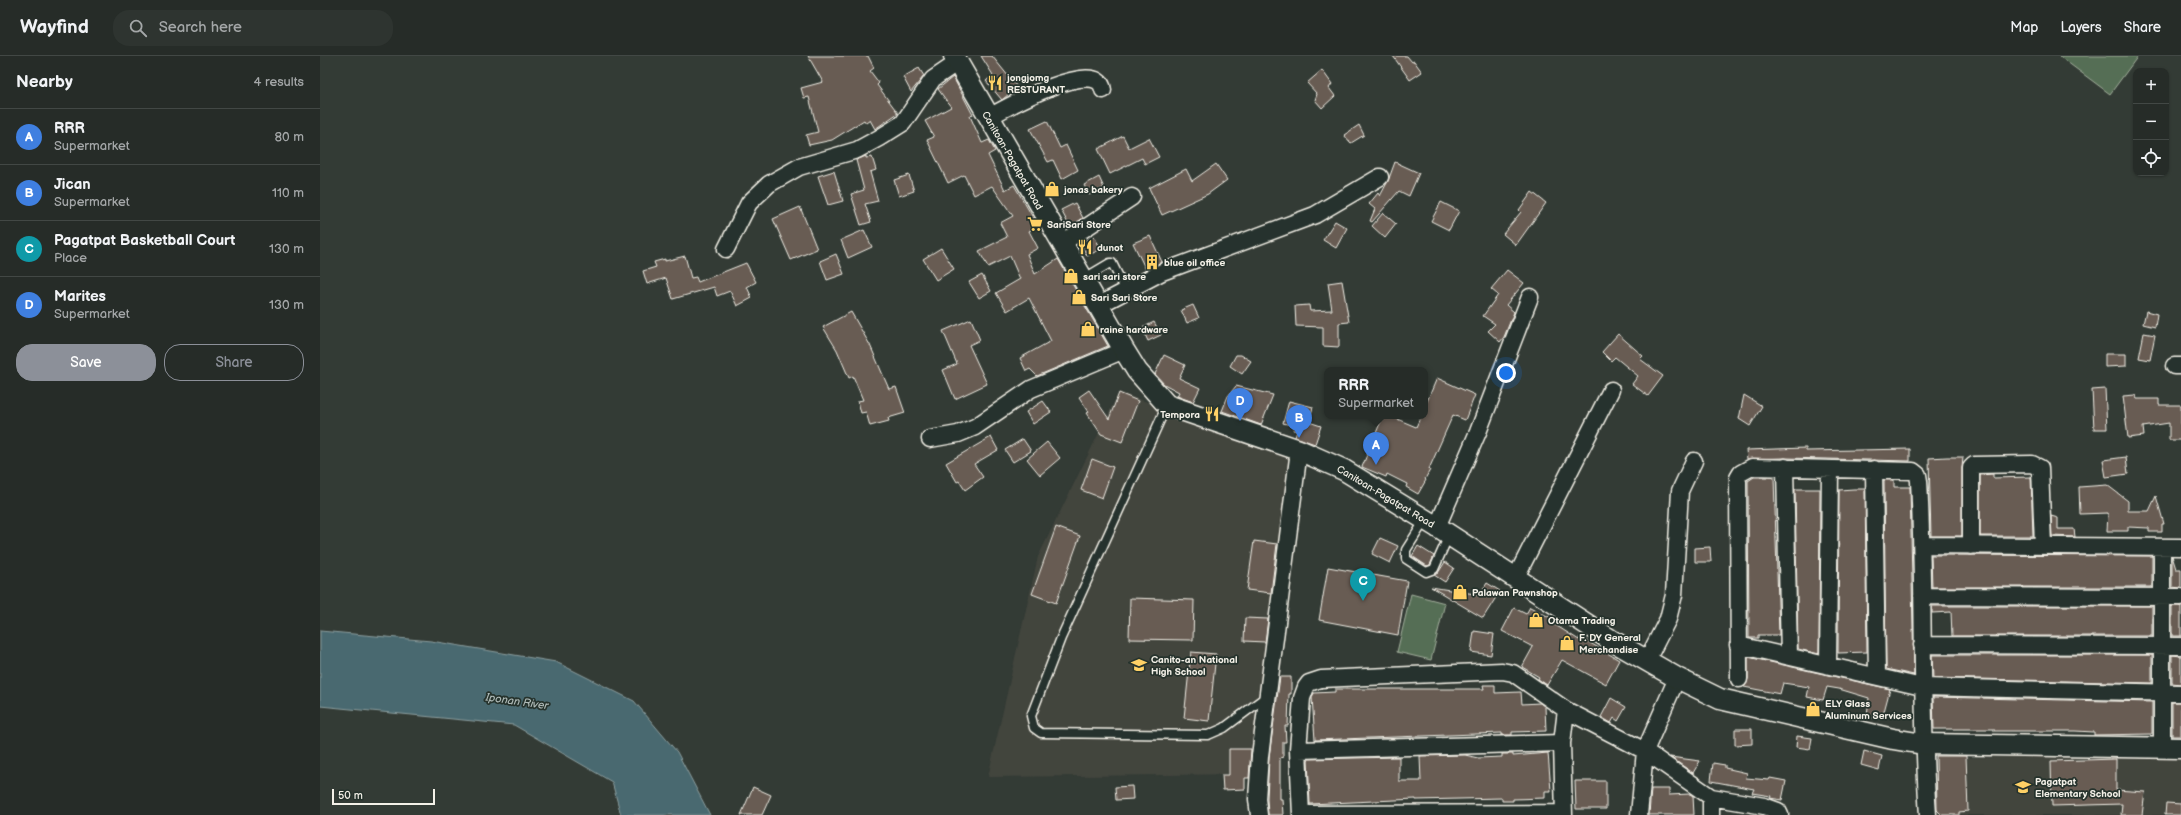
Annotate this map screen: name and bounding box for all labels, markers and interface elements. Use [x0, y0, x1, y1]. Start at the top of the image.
search box [113, 10, 393, 46]
text: Wayfind [20, 16, 89, 39]
icon: search [127, 17, 149, 39]
text: Search here [159, 18, 242, 37]
text: Map [2010, 19, 2038, 36]
text: Layers [2060, 19, 2102, 36]
text: Share [2124, 19, 2161, 36]
map controls [2133, 68, 2169, 176]
button: + [2133, 68, 2169, 104]
text: Nearby [16, 72, 73, 92]
place label: jongjomg RESTURANT [1006, 72, 1066, 96]
text: 4 results [254, 74, 304, 90]
restaurant icon: jongjomg RESTURANT [986, 74, 1004, 92]
button: − [2133, 104, 2169, 140]
street label: Canitoan-Pagatpat Road [979, 109, 1045, 212]
text: RRR [54, 119, 85, 138]
text: A [25, 129, 33, 145]
text: 80 m [275, 129, 304, 145]
text: Supermarket [54, 138, 130, 154]
button: locate [2133, 140, 2169, 176]
text: Jican [54, 175, 91, 194]
shop icon: jonas bakery [1043, 180, 1061, 198]
place label: jonas bakery [1063, 184, 1123, 196]
text: B [24, 185, 34, 201]
text: 110 m [272, 185, 304, 201]
text: Supermarket [54, 194, 130, 210]
supermarket icon: SariSari Store [1026, 215, 1044, 233]
place label: SariSari Store [1047, 219, 1111, 231]
text: Pagatpat Basketball Court [54, 231, 235, 250]
restaurant icon: dunot [1076, 238, 1094, 256]
text: C [24, 241, 34, 257]
text: 130 m [269, 241, 304, 257]
place label: dunot [1097, 242, 1124, 254]
text: Place [54, 250, 87, 266]
building icon: blue oil office [1143, 253, 1161, 271]
place label: blue oil office [1164, 257, 1225, 269]
shop icon: sari sari store [1062, 267, 1080, 285]
place label: sari sari store [1083, 271, 1146, 283]
text: Marites [54, 287, 106, 306]
shop icon: Sari Sari Store [1070, 288, 1088, 306]
place label: Sari Sari Store [1091, 292, 1158, 304]
text: D [24, 297, 34, 313]
text: 130 m [269, 297, 304, 313]
text: Supermarket [54, 306, 130, 322]
shop icon: raine hardware [1079, 320, 1097, 338]
place label: raine hardware [1100, 324, 1168, 336]
button: Save [16, 344, 156, 381]
button: Share [164, 344, 304, 381]
your location [1496, 363, 1516, 383]
popup [1324, 367, 1428, 419]
text: RRR [1338, 376, 1369, 395]
pin: D [1227, 388, 1253, 421]
text: Supermarket [1338, 395, 1414, 411]
restaurant icon: Tempora [1203, 405, 1221, 423]
pin: B [1286, 405, 1312, 438]
place label: Tempora [1160, 409, 1200, 421]
pin: A [1363, 432, 1389, 465]
street label: Canitoan-Pagatpat Road [1335, 463, 1437, 531]
pin: C [1350, 568, 1376, 601]
shop icon: Palawan Pawnshop [1451, 583, 1469, 601]
place label: Palawan Pawnshop [1472, 587, 1558, 599]
shop icon: Otama Trading [1527, 611, 1545, 629]
place label: Otama Trading [1548, 615, 1616, 627]
place label: F. DY General Merchandise [1579, 632, 1641, 656]
shop icon: F. DY General Merchandise [1558, 634, 1576, 652]
place label: Canito-an National High School [1151, 654, 1237, 678]
school or university icon: Canito-an National High School [1130, 656, 1148, 674]
water label: Iponan River [484, 691, 550, 712]
place label: ELY Glass Aluminum Services [1824, 698, 1912, 722]
shop icon: ELY Glass Aluminum Services [1804, 700, 1822, 718]
place label: Pagatpat Elementary School [2035, 776, 2121, 800]
school or university icon: Pagatpat Elementary School [2014, 778, 2032, 796]
scale bar [332, 787, 435, 806]
text: 50 m [338, 789, 363, 802]

